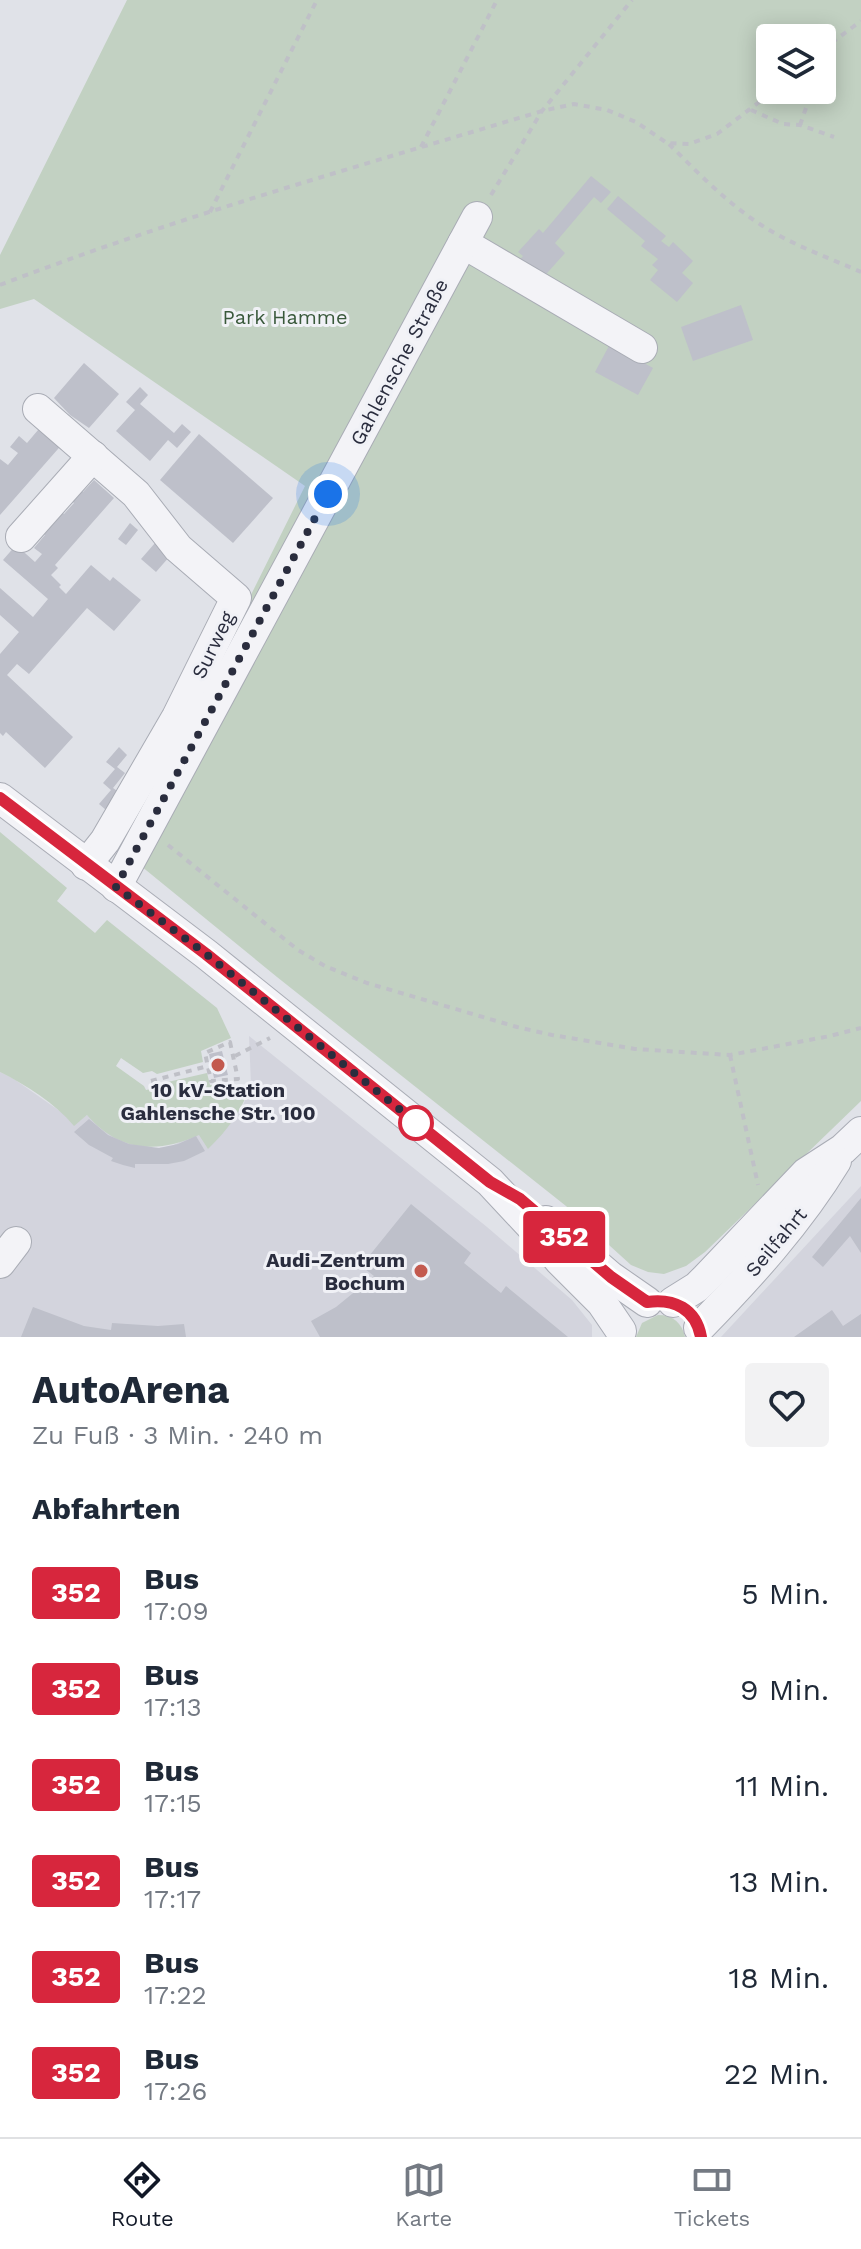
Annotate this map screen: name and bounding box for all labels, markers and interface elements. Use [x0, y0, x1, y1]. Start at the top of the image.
map controls [756, 24, 836, 104]
button: layers [756, 24, 836, 104]
street label: Gahlensche Straße [345, 275, 453, 449]
park label: Park Hamme [223, 305, 347, 329]
your location [308, 474, 348, 514]
street label: Surweg [186, 607, 240, 683]
marker: 10 kV-Station Gahlensche Str. 100 [209, 1056, 227, 1074]
place label: 10 kV-Station Gahlensche Str. 100 [120, 1078, 316, 1125]
unlabelled marker [399, 1106, 433, 1140]
street label: Seilfahrt [740, 1202, 812, 1281]
line badge: 352 [518, 1211, 610, 1263]
text: 352 [539, 1220, 589, 1253]
place label: Audi-Zentrum Bochum [266, 1248, 405, 1295]
marker: Audi-Zentrum Bochum [412, 1262, 430, 1280]
button: heart [745, 1363, 829, 1447]
text: AutoArena [32, 1368, 229, 1412]
text: Zu Fuß · 3 Min. · 240 m [32, 1420, 323, 1450]
text: Abfahrten [32, 1491, 181, 1526]
text: Bus [144, 1561, 199, 1596]
text: 352 [51, 1576, 101, 1609]
text: 5 Min. [741, 1576, 829, 1611]
text: 17:09 [144, 1596, 209, 1626]
text: Bus [144, 1657, 199, 1692]
text: 352 [51, 1672, 101, 1705]
text: 9 Min. [740, 1672, 829, 1707]
text: 17:13 [144, 1692, 202, 1722]
text: Bus [144, 1753, 199, 1788]
text: 352 [51, 1768, 101, 1801]
text: 11 Min. [735, 1768, 829, 1803]
text: 17:15 [144, 1788, 202, 1818]
text: Bus [144, 1849, 199, 1884]
text: 352 [51, 1864, 101, 1897]
text: 13 Min. [729, 1864, 829, 1899]
text: 17:17 [144, 1884, 201, 1914]
text: Bus [144, 1945, 199, 1980]
text: 352 [51, 1960, 101, 1993]
text: 18 Min. [728, 1960, 829, 1995]
text: 17:22 [144, 1980, 207, 2010]
text: Bus [144, 2041, 199, 2076]
text: 352 [51, 2056, 101, 2089]
text: 22 Min. [724, 2056, 829, 2091]
text: 17:26 [144, 2076, 207, 2106]
tab: Route [111, 2158, 174, 2231]
tab: Karte [395, 2158, 452, 2231]
tab: Tickets [674, 2158, 750, 2231]

